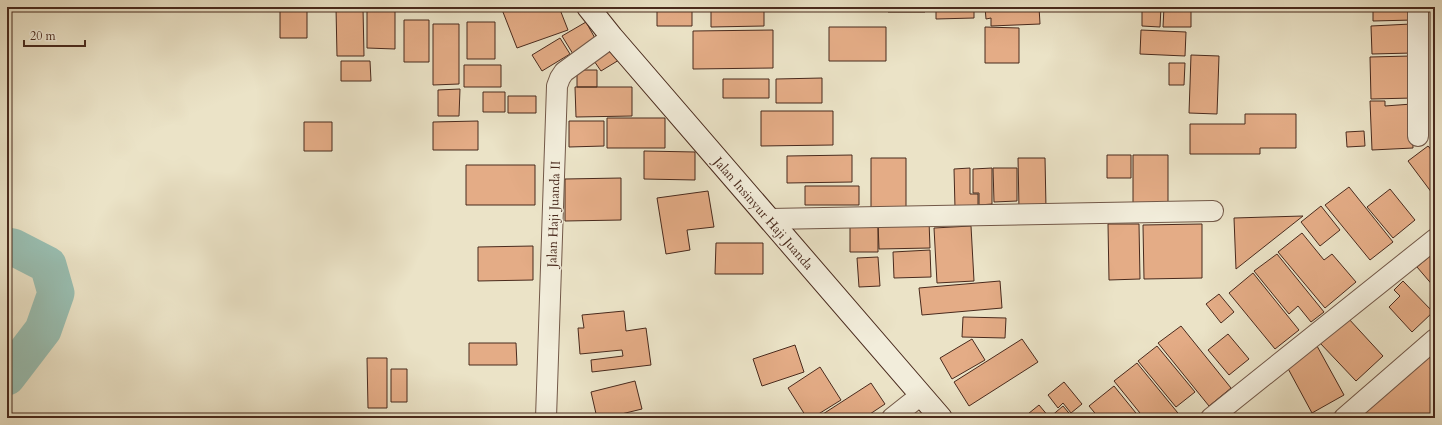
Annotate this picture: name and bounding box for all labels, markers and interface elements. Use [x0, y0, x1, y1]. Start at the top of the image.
scale bar [24, 22, 85, 48]
text: 20 m [30, 28, 57, 44]
street label: Jalan Insinyur Haji Juanda [708, 152, 817, 274]
street label: Jalan Haji Juanda II [543, 160, 565, 270]

